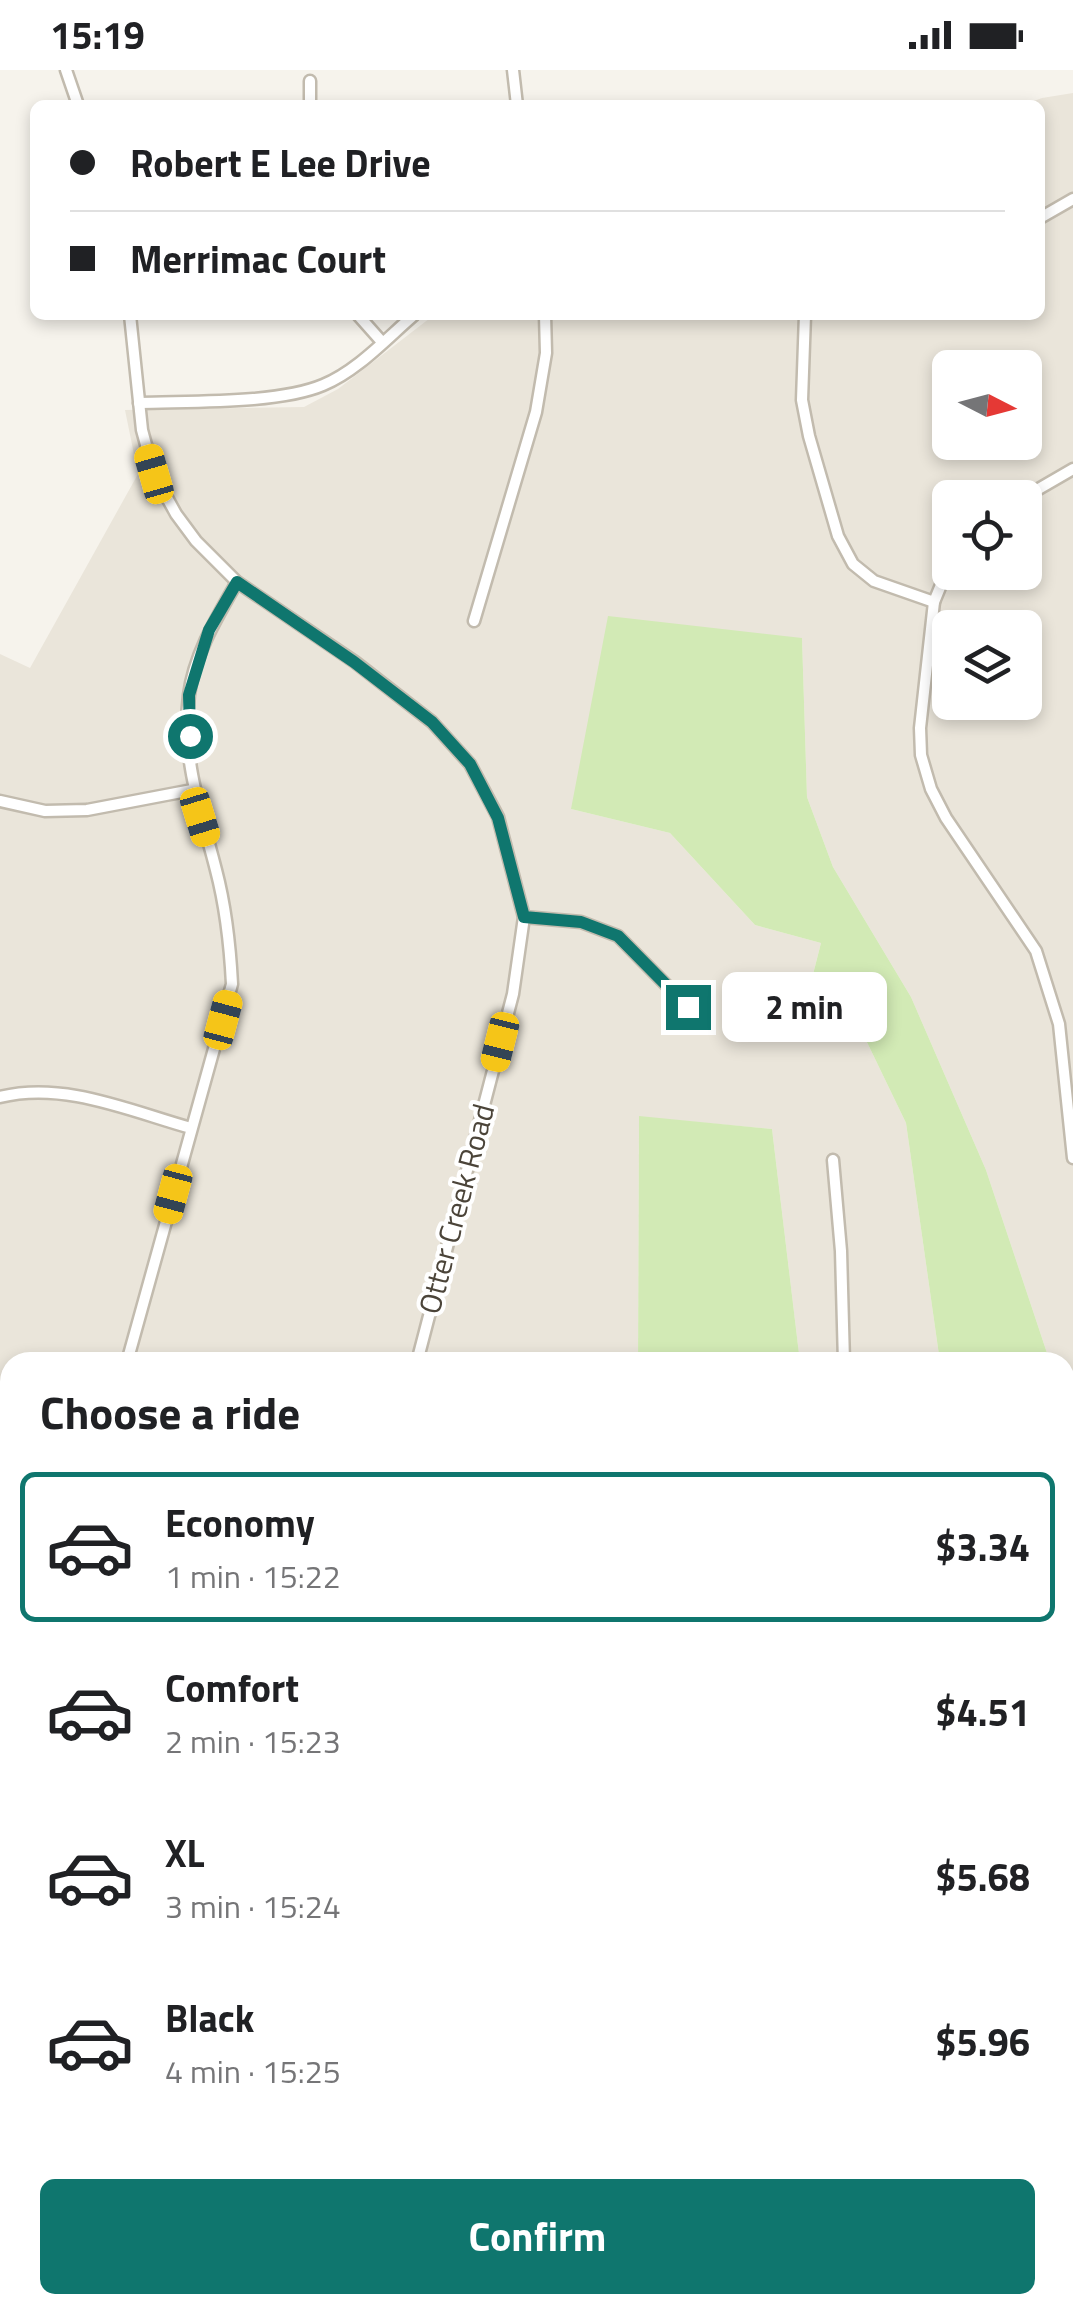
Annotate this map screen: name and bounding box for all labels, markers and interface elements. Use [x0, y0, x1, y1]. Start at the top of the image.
text: 15:19 [50, 6, 145, 64]
text: Robert E Lee Drive [130, 134, 431, 192]
text: Merrimac Court [130, 230, 386, 288]
north arrow [932, 350, 1042, 460]
map controls [932, 350, 1042, 720]
car [131, 441, 177, 507]
button: locate [932, 480, 1042, 590]
button: layers [932, 610, 1042, 720]
route start [168, 714, 213, 759]
car [177, 784, 223, 850]
callout: 2 min [723, 972, 888, 1042]
text: 2 min [766, 983, 843, 1031]
route end [666, 985, 711, 1030]
car [201, 987, 245, 1053]
car [478, 1009, 522, 1075]
street label: Otter Creek Road [406, 1099, 506, 1319]
car [151, 1161, 195, 1227]
text: Choose a ride [40, 1378, 300, 1446]
text: Economy [165, 1494, 315, 1552]
icon: car [45, 1502, 135, 1592]
text: $3.34 [935, 1518, 1030, 1576]
text: 1 min · 15:22 [165, 1552, 341, 1600]
text: Comfort [165, 1659, 299, 1717]
icon: car [45, 1667, 135, 1757]
text: $4.51 [935, 1683, 1030, 1741]
text: 2 min · 15:23 [165, 1717, 341, 1765]
text: XL [165, 1824, 205, 1882]
icon: car [45, 1832, 135, 1922]
text: $5.68 [935, 1848, 1030, 1906]
text: 3 min · 15:24 [165, 1882, 341, 1930]
text: Black [165, 1989, 254, 2047]
icon: car [45, 1997, 135, 2087]
text: $5.96 [935, 2013, 1030, 2071]
text: 4 min · 15:25 [165, 2047, 341, 2095]
button: Confirm [40, 2179, 1035, 2294]

